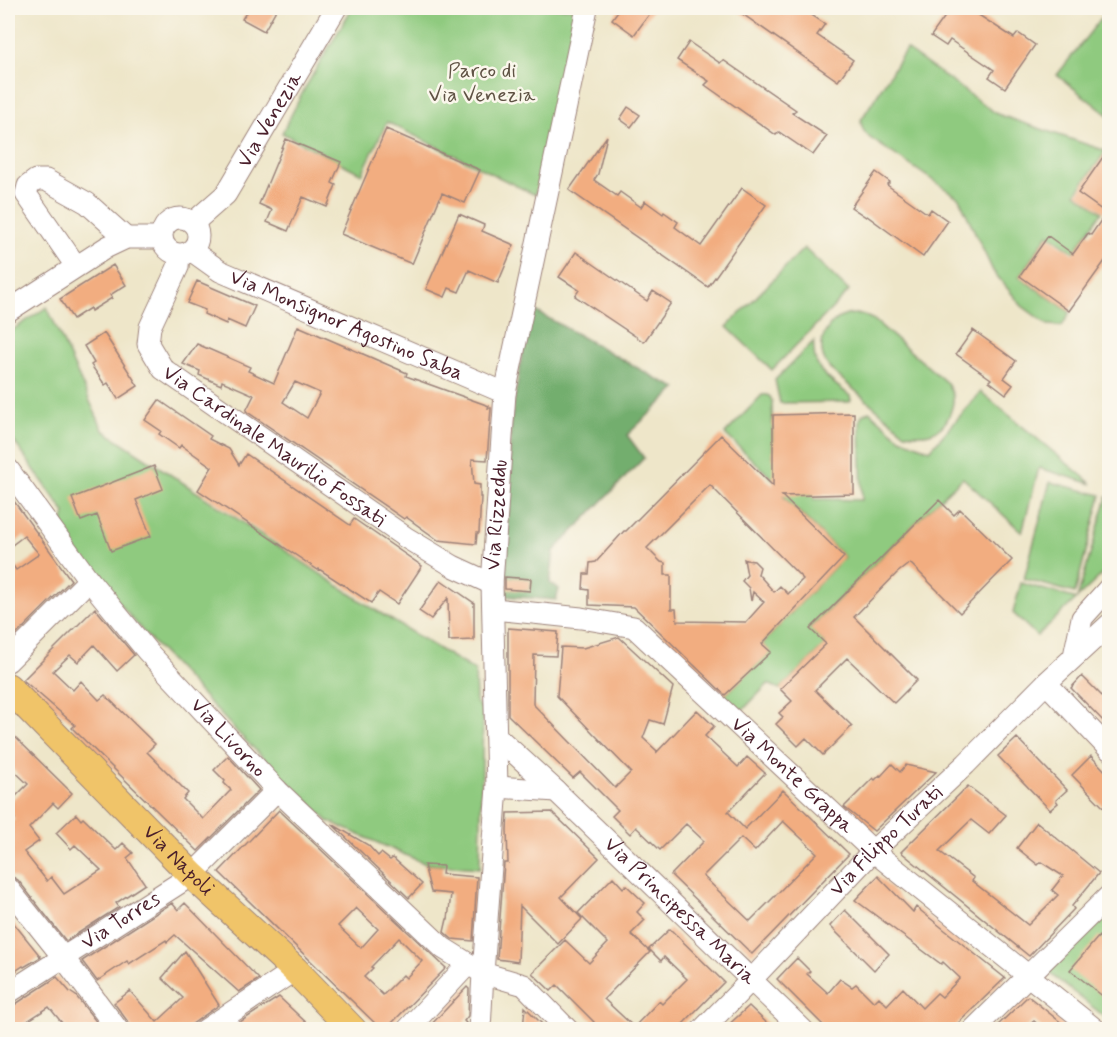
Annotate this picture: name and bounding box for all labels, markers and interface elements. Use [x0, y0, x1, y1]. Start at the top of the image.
park label: Parco di Via Venezia [429, 57, 536, 109]
street label: Via Venezia [231, 66, 309, 173]
street label: Via Monsignor Agostino Saba [225, 263, 468, 387]
street label: Via Cardinale Maurilio Fossati [157, 359, 392, 534]
street label: Via Rizzeddu [479, 458, 514, 571]
street label: Via Livorno [184, 692, 272, 784]
street label: Via Monte Grappa [725, 711, 860, 840]
street label: Via Filippo Turati [823, 779, 949, 902]
street label: Via Napoli [136, 818, 220, 902]
street label: Via Principessa Maria [598, 831, 763, 992]
street label: Via Torres [76, 885, 166, 956]

